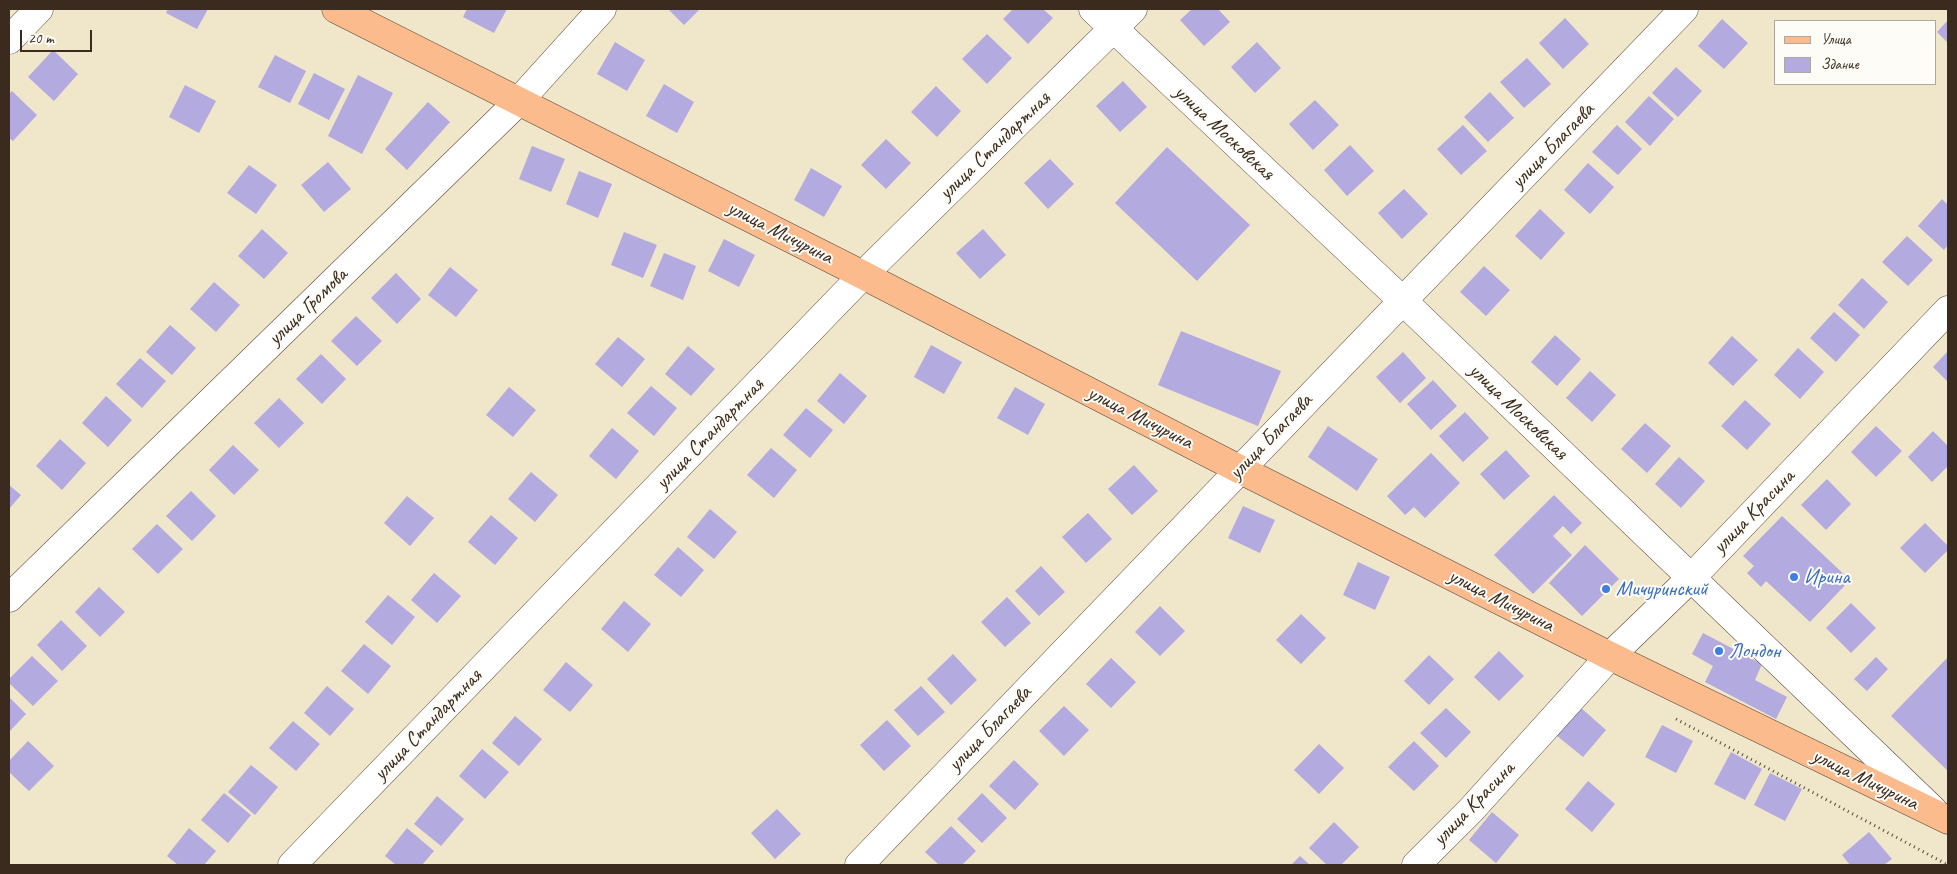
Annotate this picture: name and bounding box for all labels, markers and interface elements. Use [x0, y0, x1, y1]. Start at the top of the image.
scale bar [22, 20, 95, 52]
legend [1774, 20, 1937, 85]
text: 20 m [28, 29, 54, 48]
text: Улица [1821, 30, 1851, 49]
text: Здание [1821, 55, 1859, 74]
street label: улица Московская [1169, 80, 1279, 186]
street label: улица Стандартная [934, 86, 1056, 206]
street label: улица Благаева [1506, 98, 1600, 194]
street label: улица Мичурина [723, 196, 837, 270]
street label: улица Громова [263, 263, 353, 351]
street label: улица Московская [1463, 358, 1573, 466]
street label: улица Стандартная [650, 373, 770, 495]
street label: улица Мичурина [1083, 381, 1197, 455]
street label: улица Благаева [1224, 389, 1318, 485]
street label: улица Красина [1708, 465, 1800, 559]
street label: улица Мичурина [1444, 564, 1558, 638]
place label: Ирина [1804, 564, 1850, 590]
marker: Ирина [1788, 571, 1800, 583]
place label: Мичуринский [1616, 576, 1708, 602]
marker: Мичуринский [1600, 583, 1612, 595]
place label: Лондон [1729, 638, 1781, 664]
marker: Лондон [1713, 645, 1725, 657]
street label: улица Стандартная [368, 664, 488, 786]
street label: улица Благаева [943, 681, 1037, 777]
street label: улица Мичурина [1808, 744, 1922, 816]
street label: улица Красина [1428, 757, 1520, 851]

